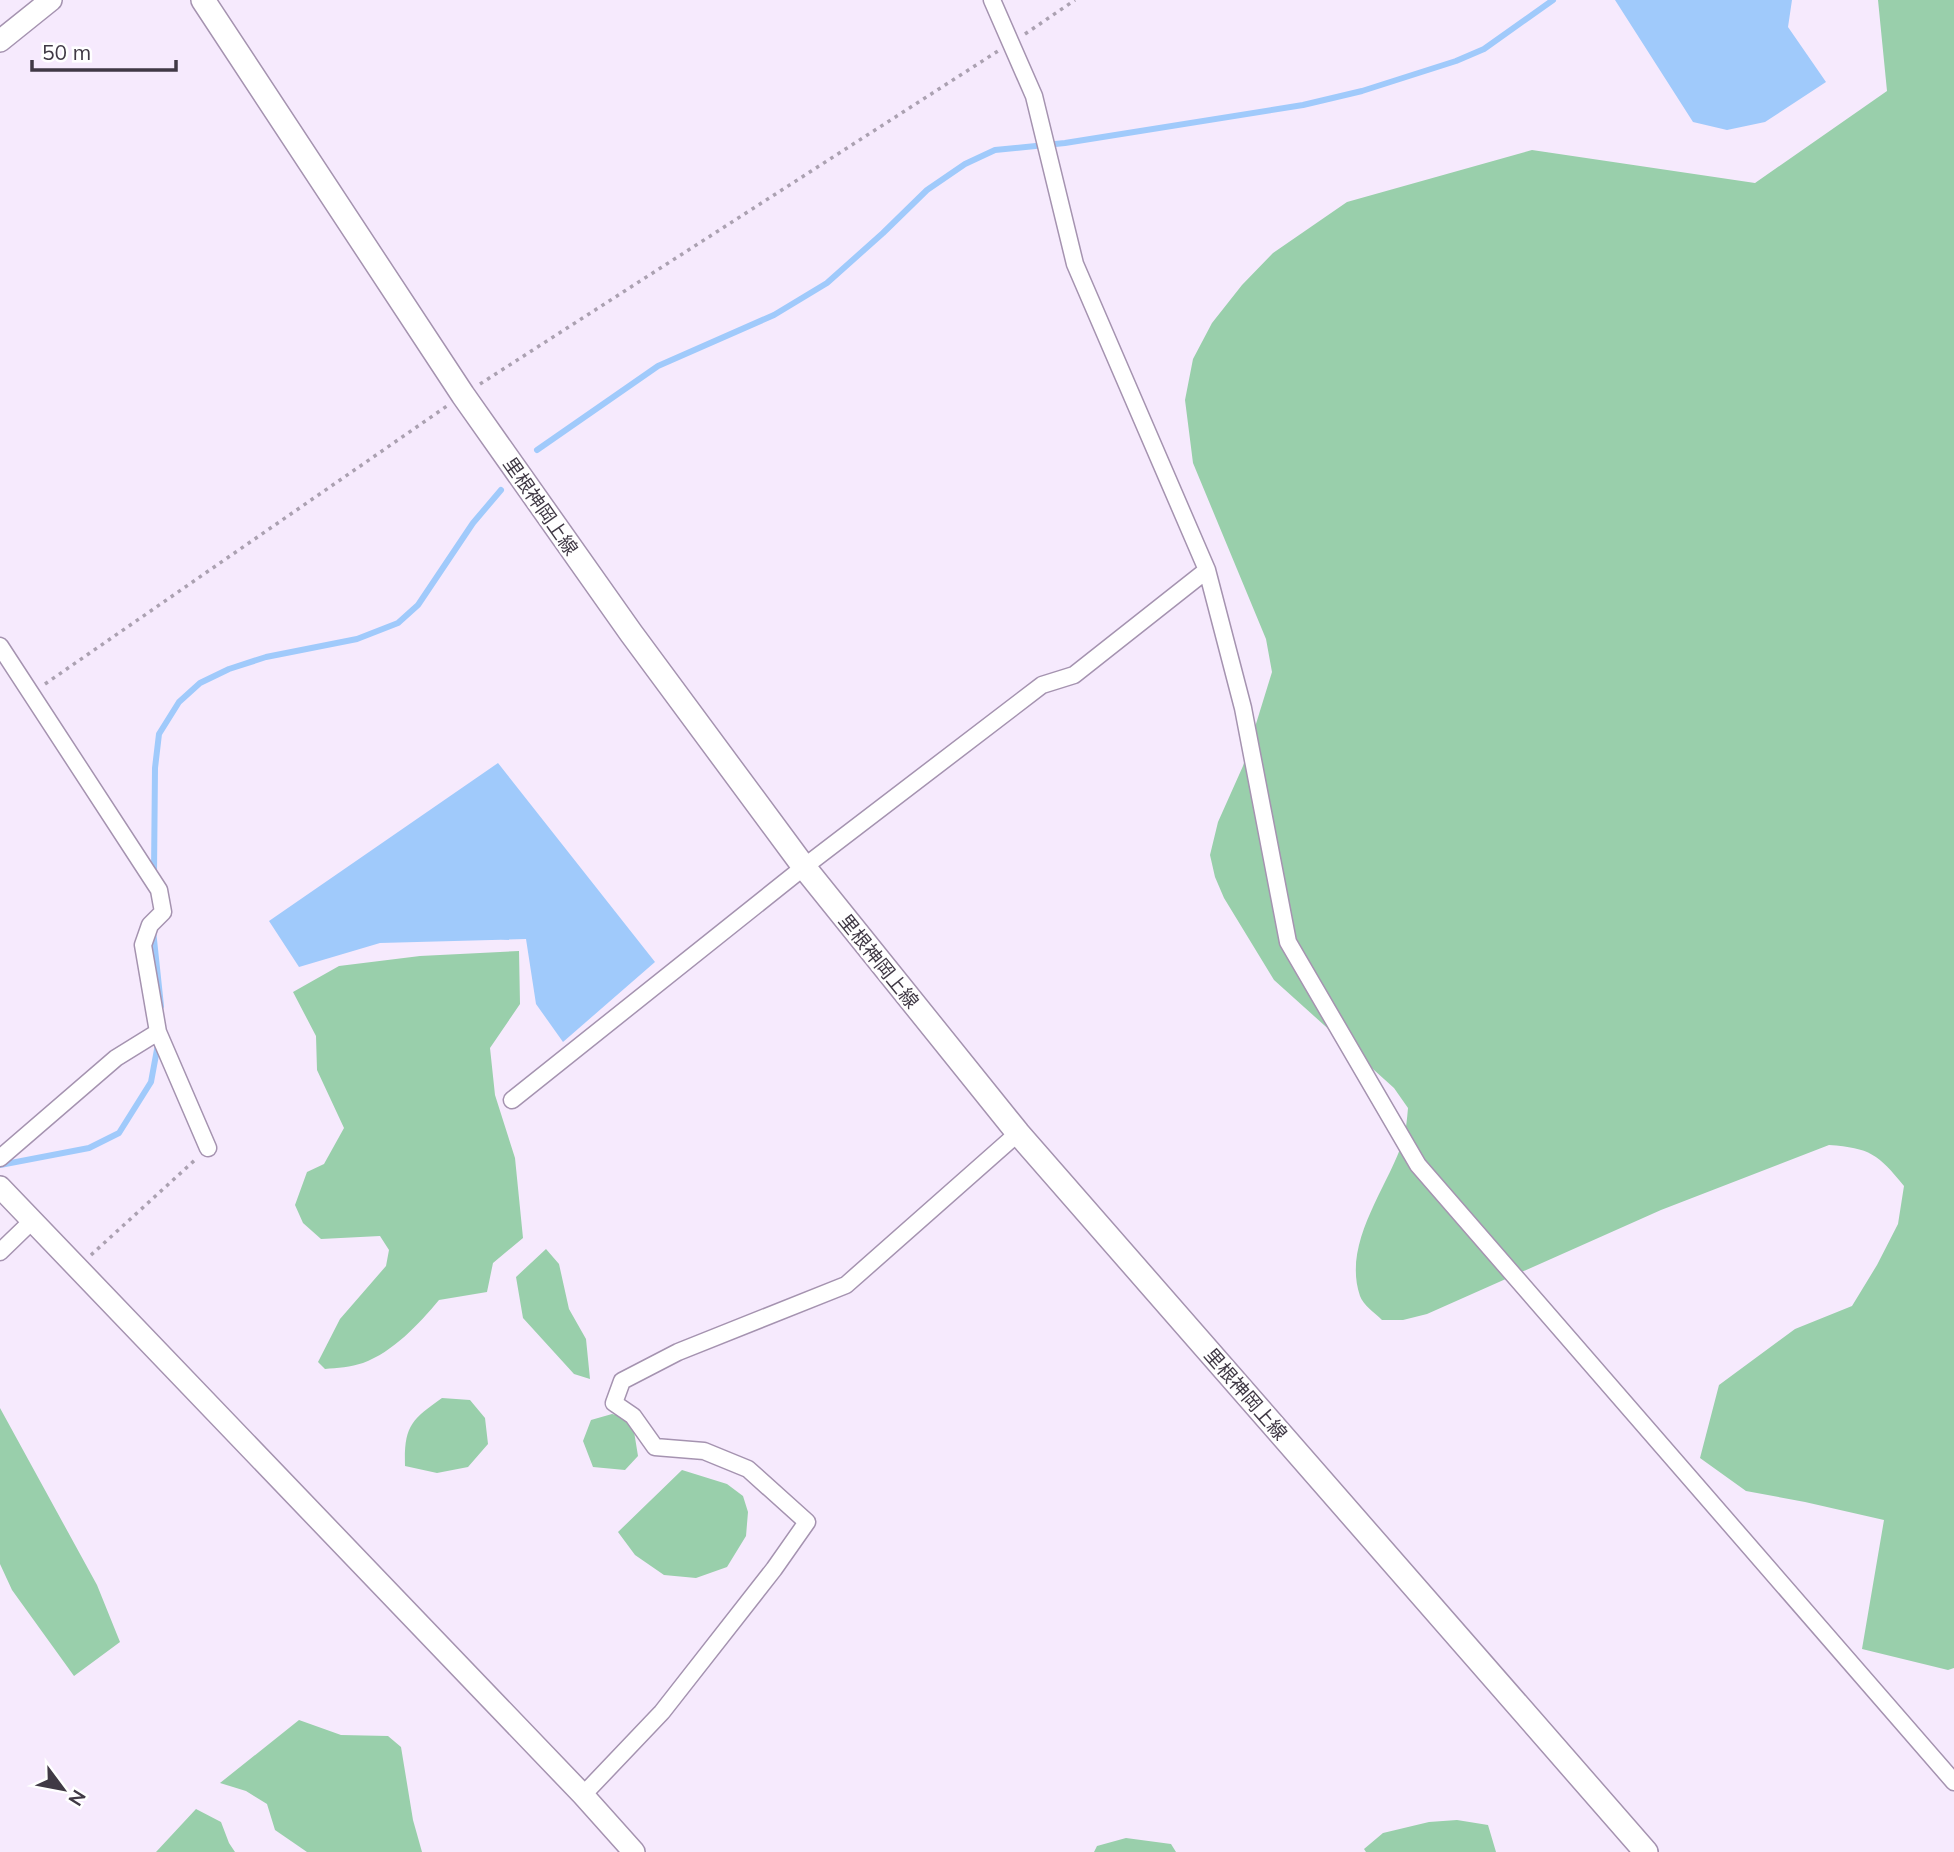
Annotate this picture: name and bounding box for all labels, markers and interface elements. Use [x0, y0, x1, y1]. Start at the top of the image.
scale bar [32, 28, 175, 72]
text: 50 m [42, 39, 91, 65]
street label: 里根神岡上線 [498, 452, 584, 560]
street label: 里根神岡上線 [834, 909, 924, 1013]
street label: 里根神岡上線 [1200, 1343, 1292, 1445]
north arrow [28, 1754, 98, 1824]
text: N [63, 1786, 91, 1810]

